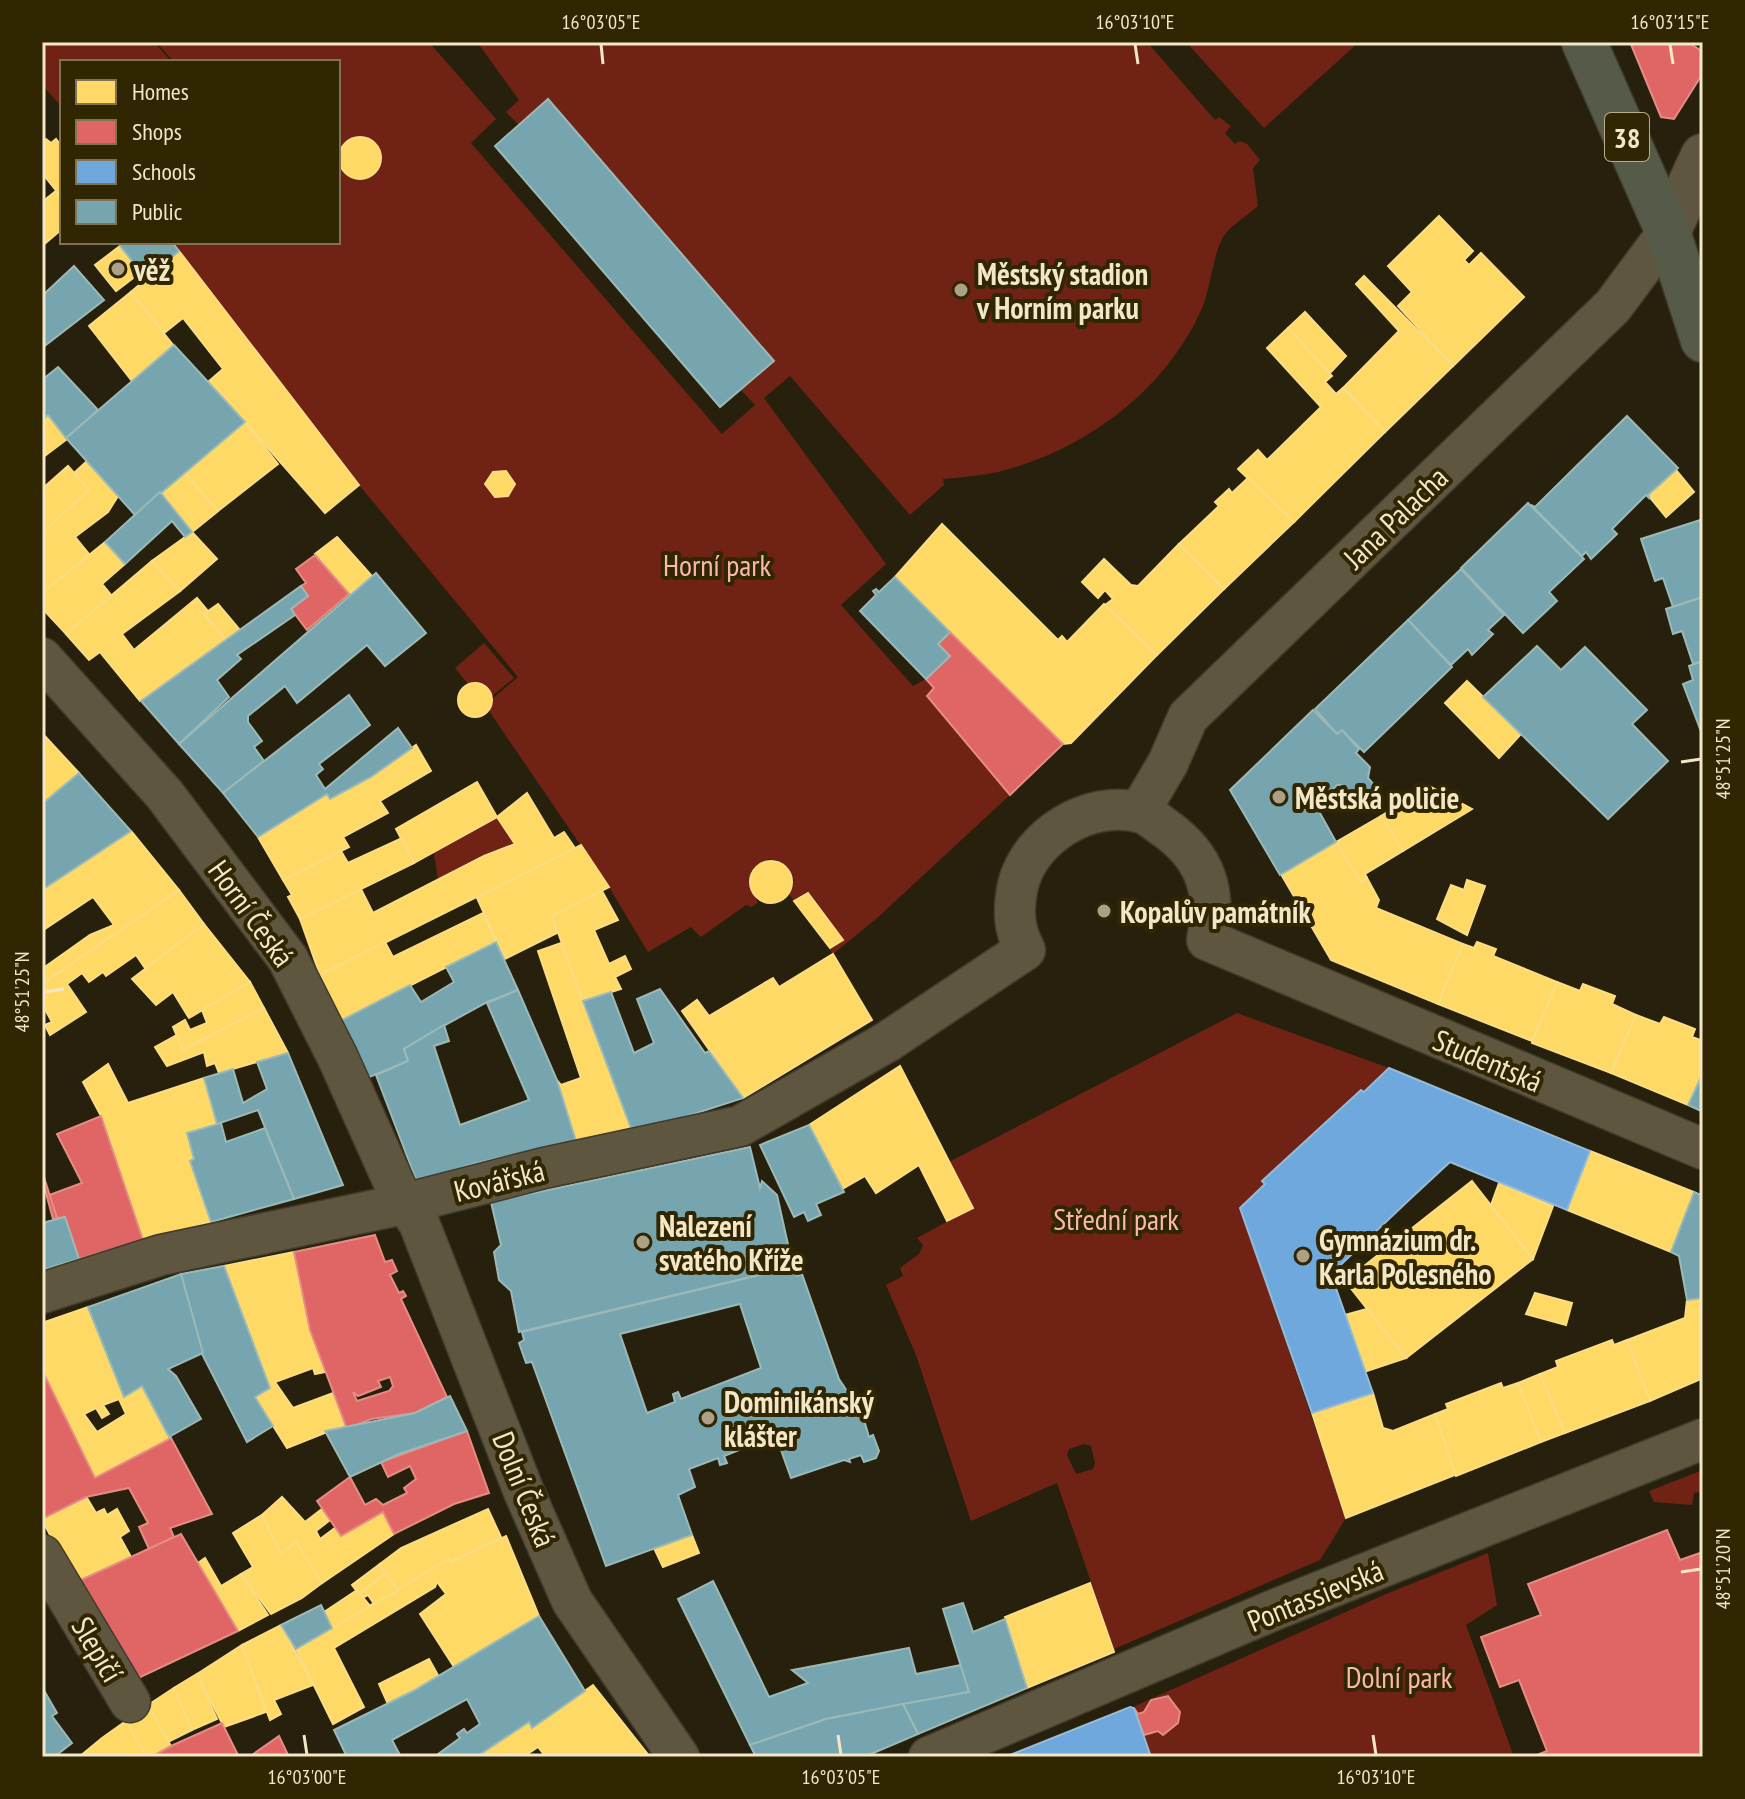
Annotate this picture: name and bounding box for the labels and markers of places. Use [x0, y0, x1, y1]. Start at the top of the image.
place label: věž [133, 250, 170, 289]
place label: Městský stadion v Horním parku [976, 254, 1148, 327]
marker: věž [109, 260, 127, 278]
marker: Městský stadion v Horním parku [952, 281, 970, 299]
place label: Městská policie [1295, 778, 1459, 817]
marker: Městská policie [1270, 788, 1288, 806]
place label: Kopalův památník [1120, 892, 1311, 931]
marker: Kopalův památník [1095, 902, 1113, 920]
place label: Nalezení svatého Kříže [659, 1206, 804, 1279]
place label: Gymnázium dr. Karla Polesného [1319, 1220, 1492, 1293]
marker: Nalezení svatého Kříže [634, 1233, 652, 1251]
marker: Gymnázium dr. Karla Polesného [1294, 1247, 1312, 1265]
place label: Dominikánský klášter [724, 1382, 875, 1455]
marker: Dominikánský klášter [699, 1409, 717, 1427]

